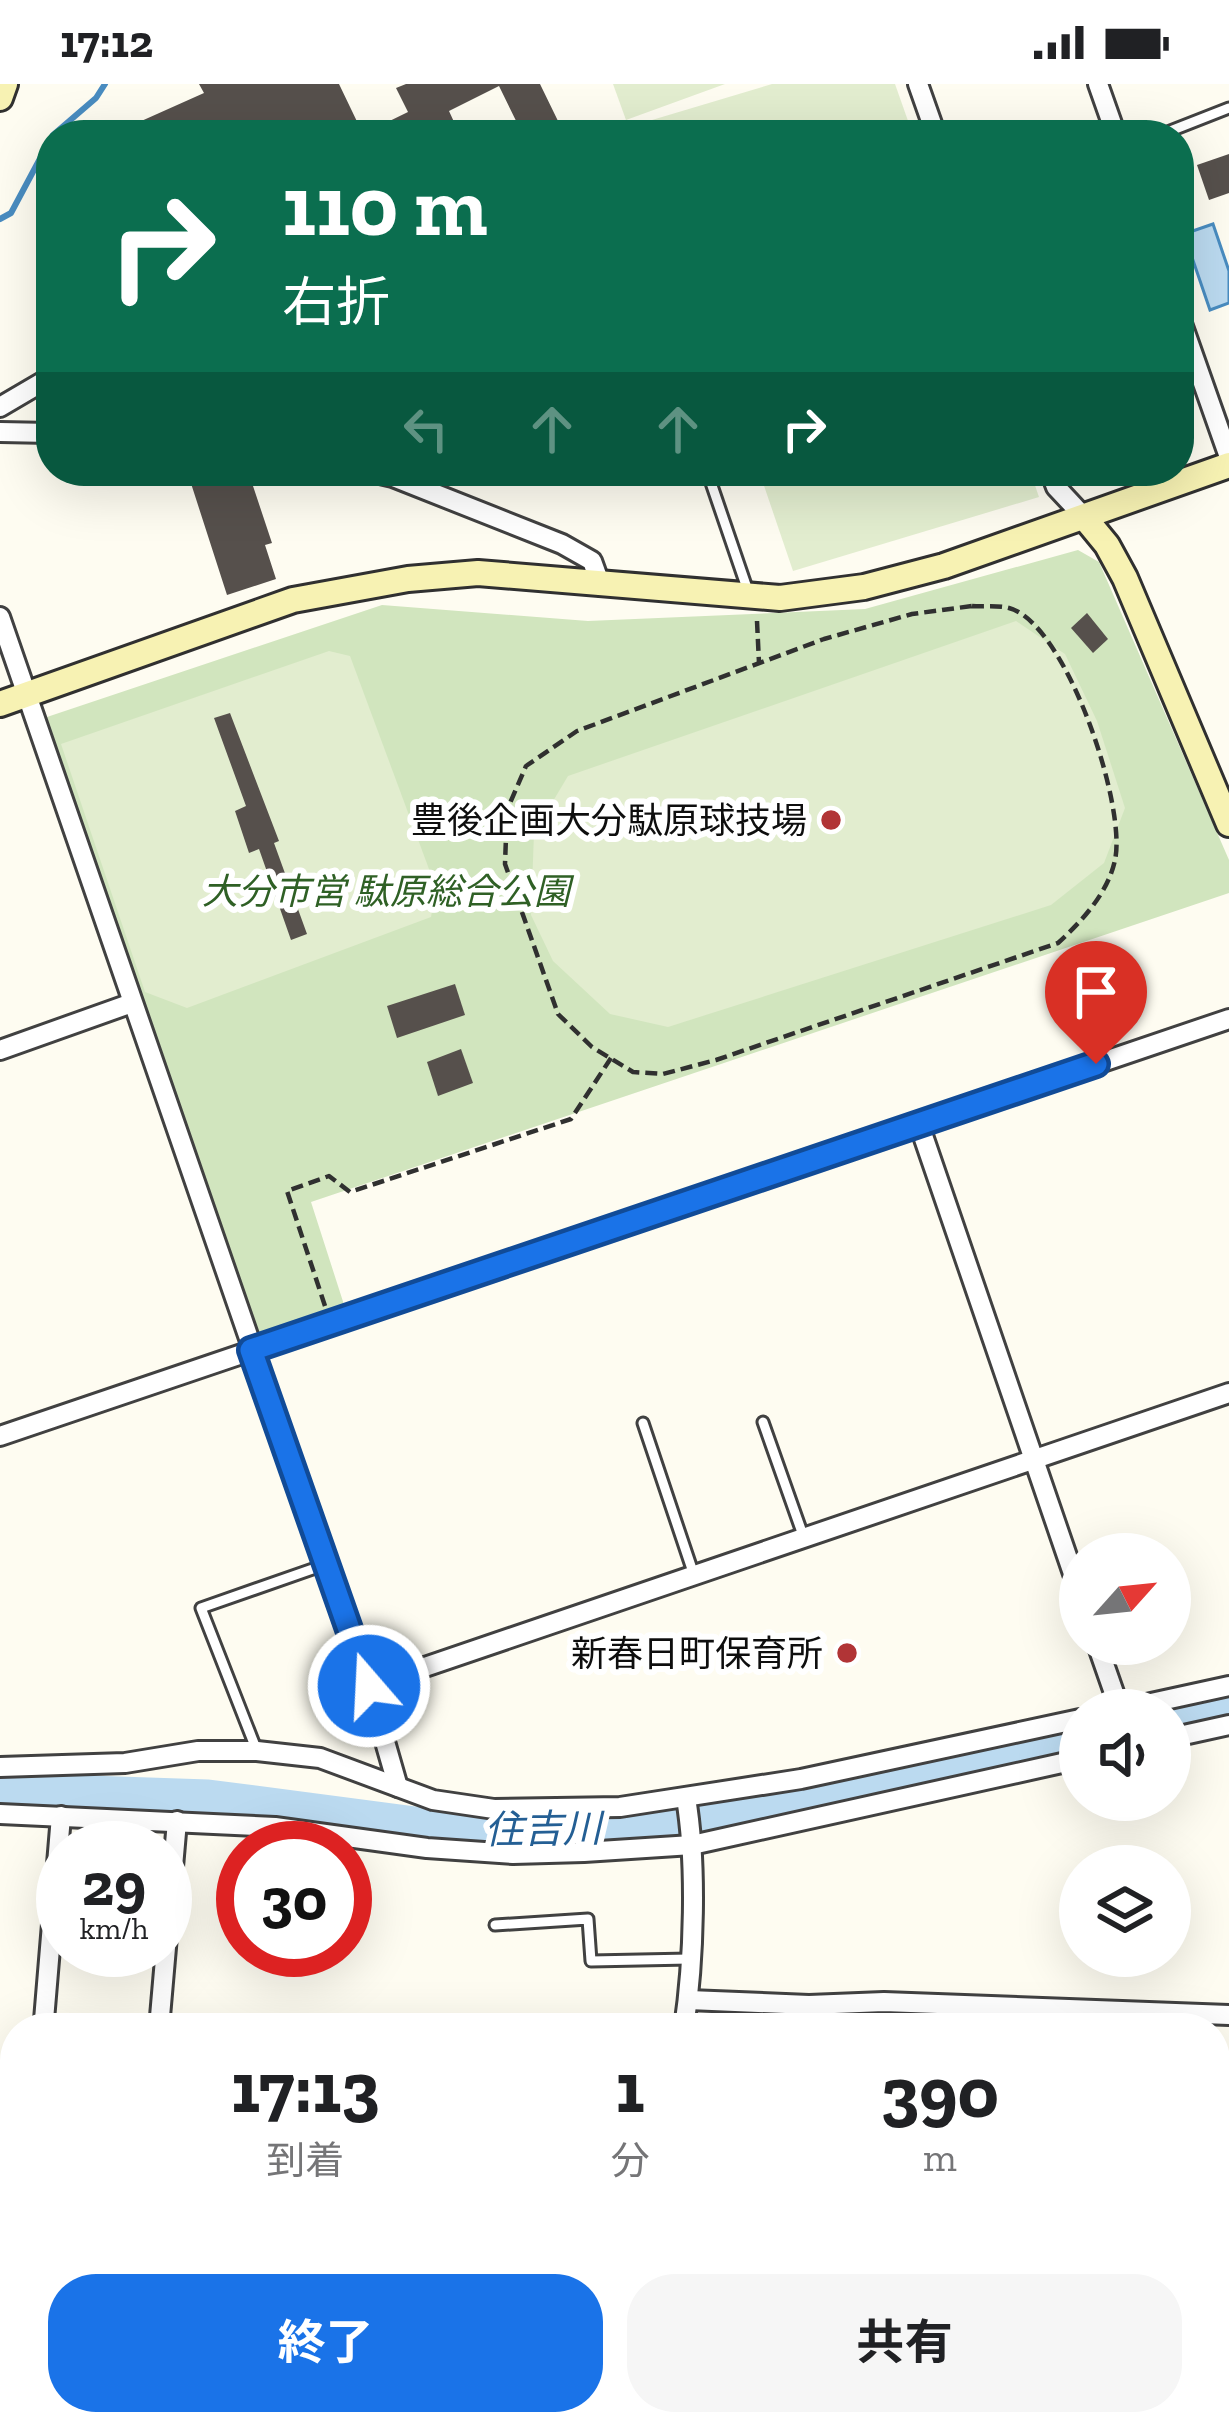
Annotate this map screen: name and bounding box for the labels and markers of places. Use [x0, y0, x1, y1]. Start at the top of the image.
place label: 豊後企画大分駄原球技場 [411, 799, 807, 842]
marker: 豊後企画大分駄原球技場 [818, 807, 844, 833]
pin [1045, 941, 1147, 1064]
place label: 新春日町保育所 [571, 1632, 823, 1675]
marker: 新春日町保育所 [834, 1640, 860, 1666]

